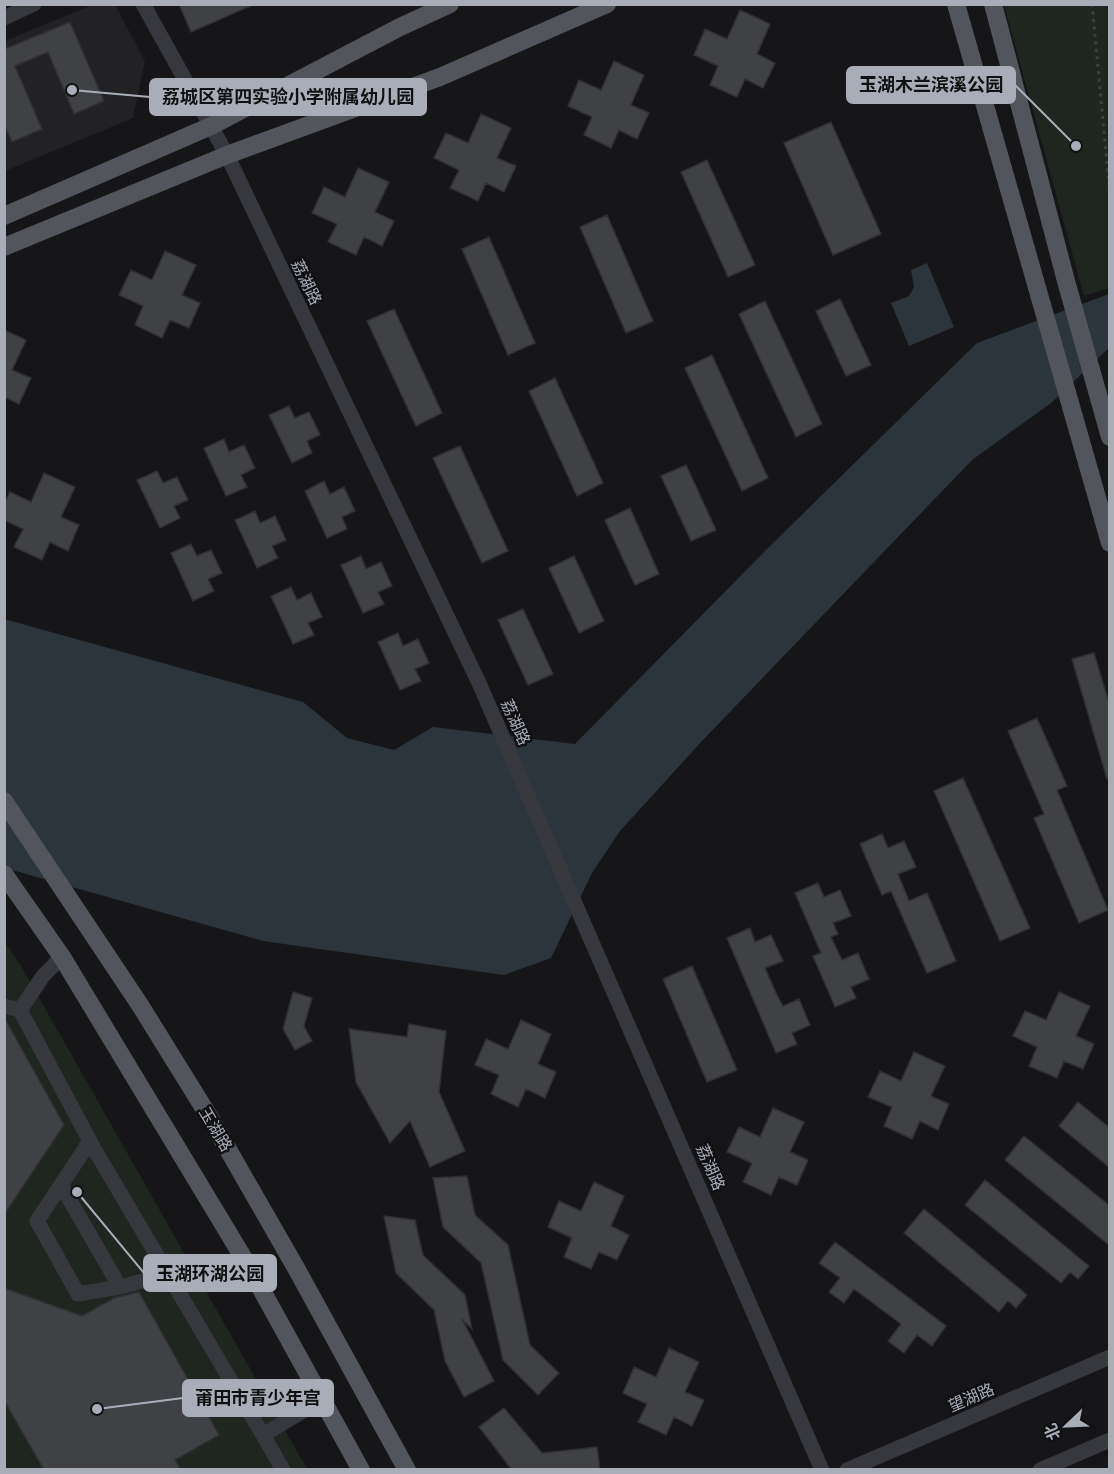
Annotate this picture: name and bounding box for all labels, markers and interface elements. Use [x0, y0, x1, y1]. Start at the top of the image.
callout: 玉湖木兰滨溪公园 [847, 67, 1015, 103]
text: 玉湖木兰滨溪公园 [859, 71, 1003, 98]
callout: 荔城区第四实验小学附属幼儿园 [150, 79, 426, 115]
text: 荔城区第四实验小学附属幼儿园 [162, 83, 414, 110]
street label: 荔湖路 [286, 255, 328, 309]
street label: 荔湖路 [495, 695, 537, 749]
street label: 玉湖路 [193, 1102, 239, 1156]
street label: 荔湖路 [691, 1140, 731, 1194]
callout: 玉湖环湖公园 [144, 1255, 276, 1291]
text: 玉湖环湖公园 [156, 1260, 264, 1287]
street label: 望湖路 [944, 1377, 998, 1417]
callout: 莆田市青少年宫 [183, 1380, 333, 1416]
text: 莆田市青少年宫 [195, 1384, 321, 1411]
north arrow [1036, 1396, 1096, 1456]
text: 北 [1038, 1420, 1066, 1444]

